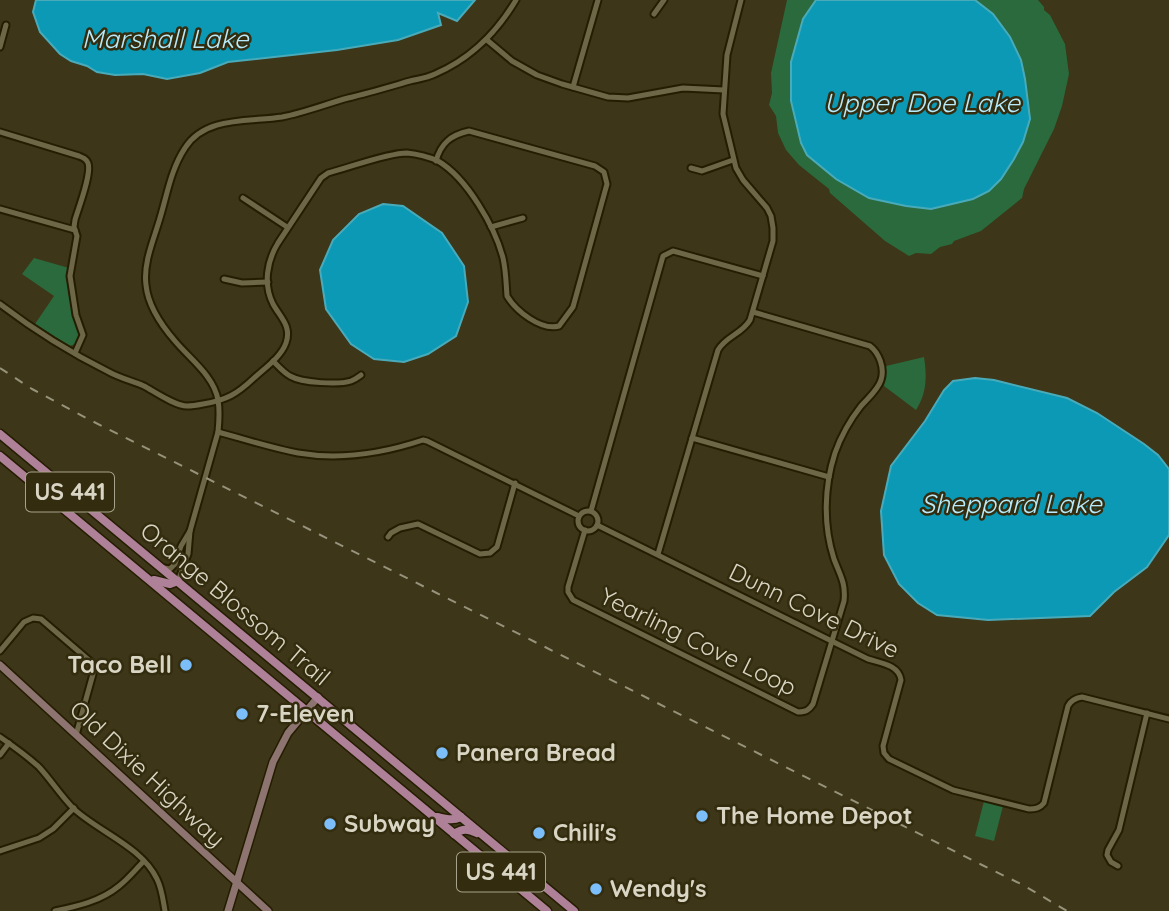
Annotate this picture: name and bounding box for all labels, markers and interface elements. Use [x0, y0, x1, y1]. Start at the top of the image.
water label: Marshall Lake [82, 22, 250, 55]
water label: Upper Doe Lake [824, 86, 1021, 119]
road number: US 441 [26, 472, 114, 512]
water label: Sheppard Lake [920, 487, 1103, 520]
street label: Orange Blossom Trail [135, 515, 337, 691]
street label: Dunn Cove Drive [724, 556, 904, 664]
street label: Yearling Cove Loop [595, 581, 802, 702]
place label: Taco Bell [67, 649, 172, 679]
marker: Taco Bell [178, 657, 194, 673]
street label: Old Dixie Highway [64, 694, 232, 853]
place label: 7-Eleven [256, 698, 355, 728]
marker: 7-Eleven [234, 706, 250, 722]
place label: Panera Bread [456, 737, 616, 767]
marker: Panera Bread [434, 745, 450, 761]
place label: The Home Depot [716, 800, 913, 830]
place label: Subway [344, 808, 435, 838]
marker: The Home Depot [694, 808, 710, 824]
marker: Subway [322, 816, 338, 832]
place label: Chili's [553, 817, 617, 847]
marker: Chili's [531, 825, 547, 841]
road number: US 441 [457, 852, 545, 892]
place label: Wendy's [610, 873, 707, 903]
marker: Wendy's [588, 881, 604, 897]

